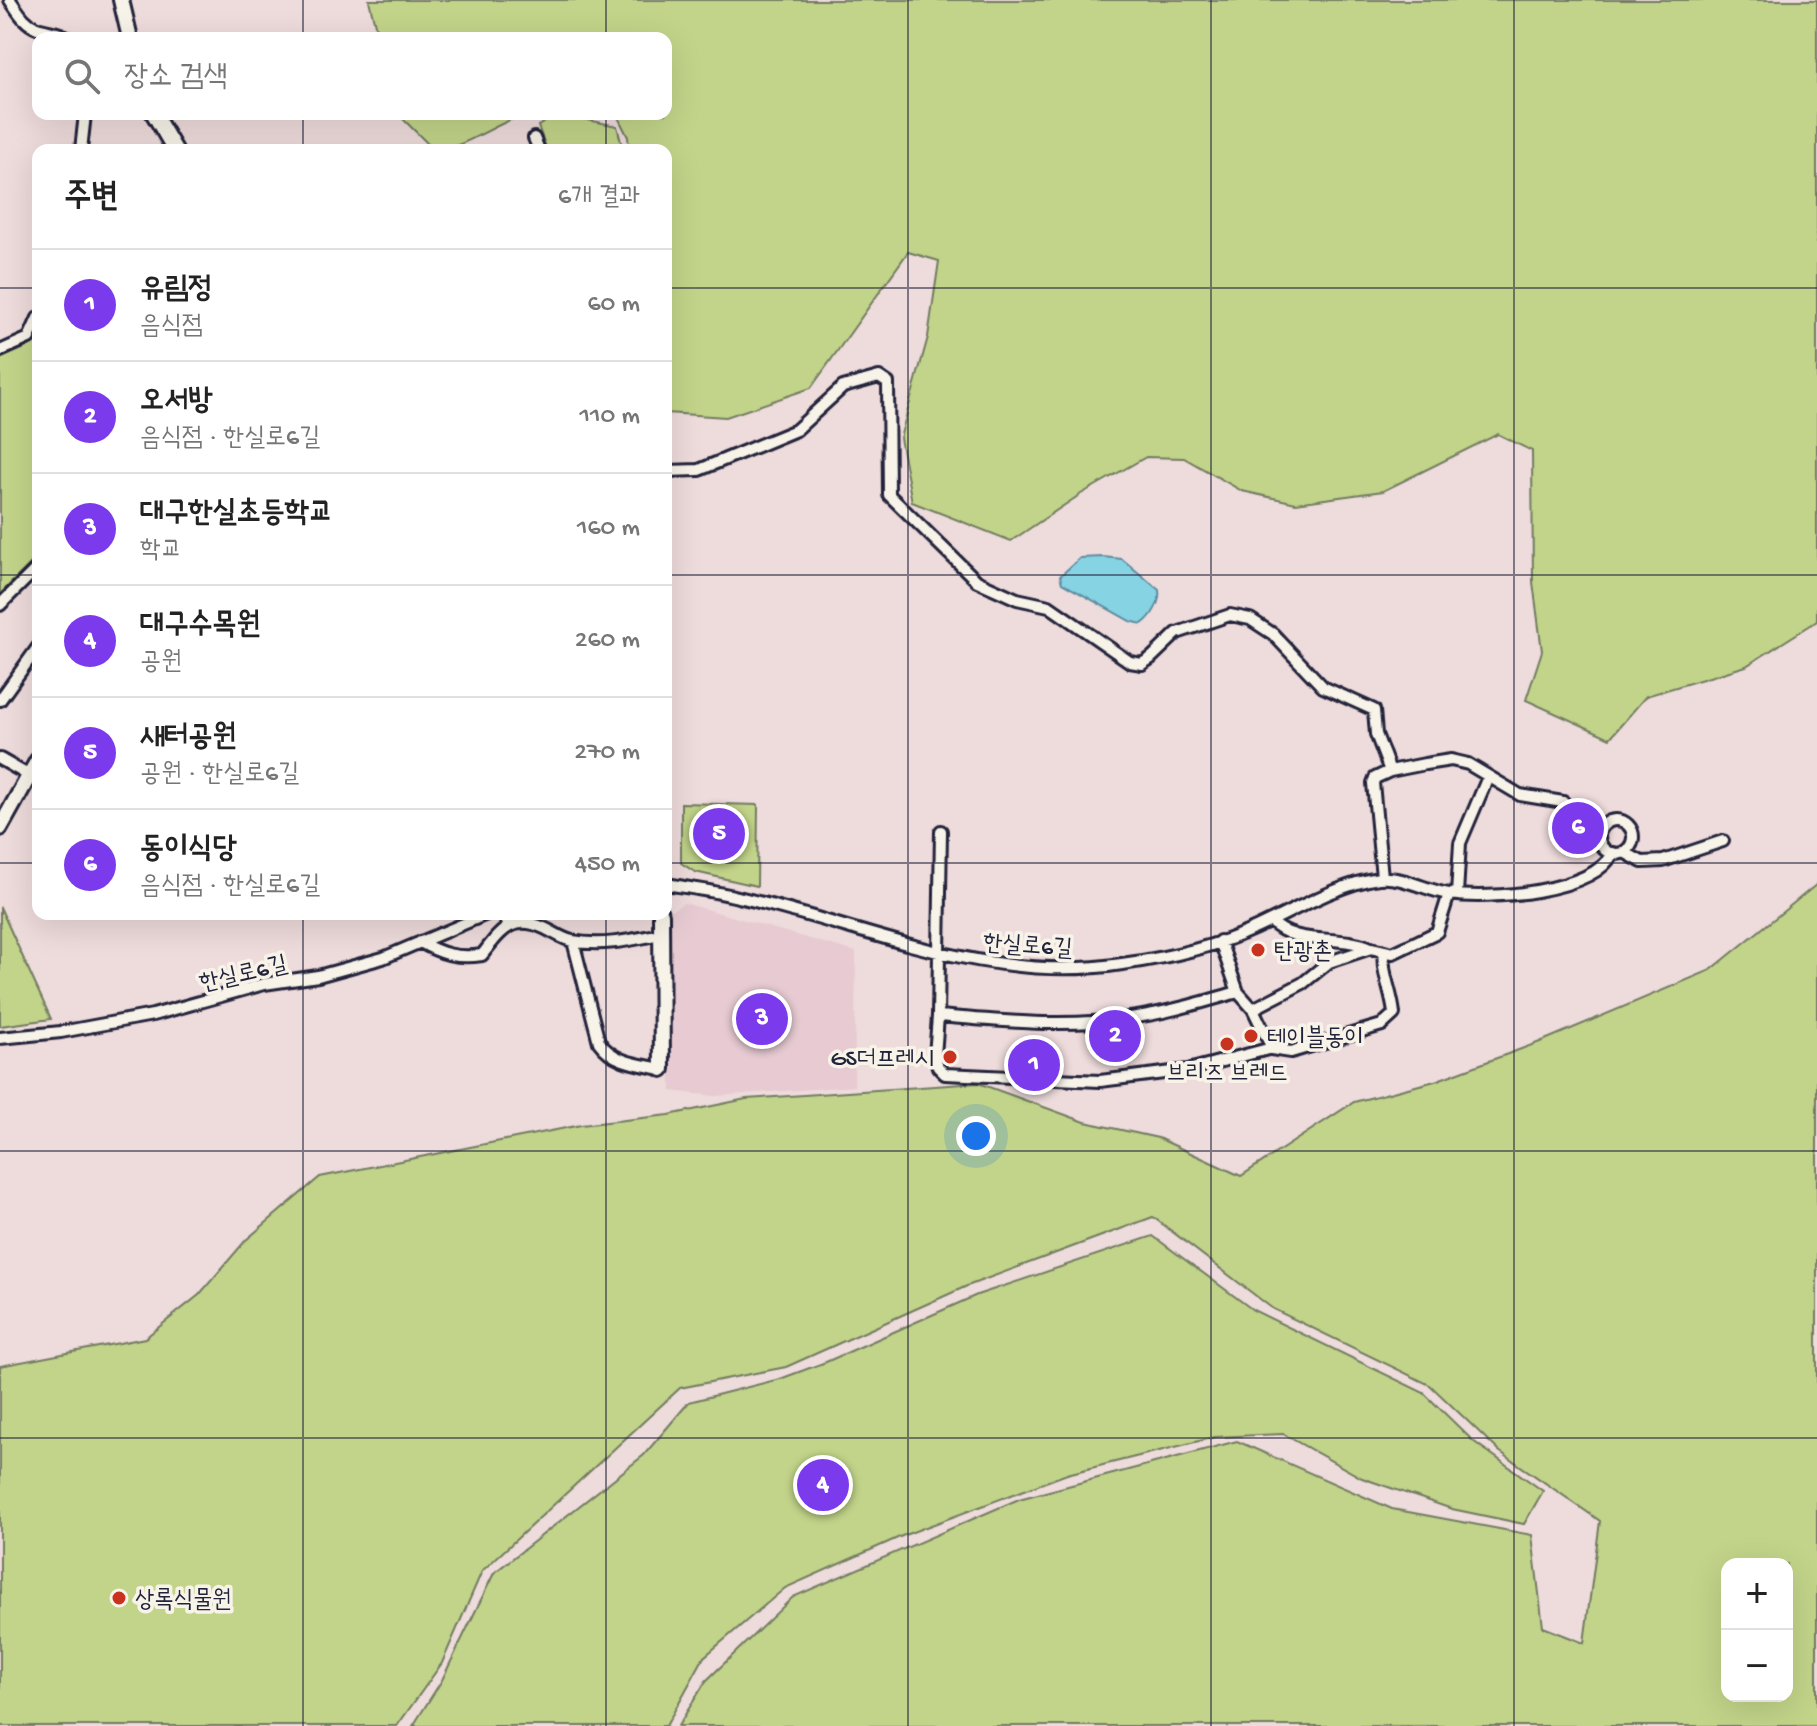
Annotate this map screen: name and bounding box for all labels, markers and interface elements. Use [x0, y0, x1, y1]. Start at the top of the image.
search box [32, 32, 672, 120]
icon: search [60, 54, 104, 98]
text: 장소 검색 [124, 61, 228, 96]
text: 주변 [64, 179, 119, 219]
text: 6개 결과 [558, 183, 640, 214]
text: 유림정 [140, 273, 212, 308]
text: 1 [85, 290, 95, 321]
text: 60 m [587, 290, 640, 321]
text: 음식점 [140, 312, 203, 343]
text: 오서방 [140, 385, 212, 420]
text: 2 [84, 402, 96, 433]
text: 110 m [580, 402, 640, 433]
text: 음식점 · 한실로6길 [140, 424, 320, 455]
text: 대구한실초등학교 [140, 497, 333, 532]
text: 3 [83, 514, 97, 545]
text: 160 m [577, 514, 640, 545]
text: 학교 [140, 536, 182, 567]
text: 대구수목원 [140, 609, 261, 644]
text: 4 [84, 626, 96, 657]
text: 260 m [575, 626, 640, 657]
text: 공원 [140, 648, 182, 679]
text: 새터공원 [140, 721, 237, 756]
text: 5 [83, 738, 97, 769]
text: 270 m [574, 738, 640, 769]
text: 공원 · 한실로6길 [140, 760, 299, 791]
pin: 6 [1552, 798, 1604, 858]
pin: 5 [693, 804, 745, 864]
text: 동이식당 [140, 833, 237, 868]
text: 6 [83, 850, 97, 881]
text: 450 m [575, 850, 640, 881]
text: 음식점 · 한실로6길 [140, 872, 320, 903]
street label: 한실로6길 [982, 930, 1073, 965]
place label: 탄광촌 [1274, 939, 1332, 968]
marker: 탄광촌 [1249, 941, 1267, 959]
street label: 한실로6길 [197, 951, 291, 1000]
pin: 3 [736, 989, 788, 1049]
pin: 2 [1089, 1006, 1141, 1066]
place label: 테이블동이 [1267, 1025, 1364, 1054]
marker: 테이블동이 [1242, 1027, 1260, 1045]
pin: 1 [1008, 1035, 1060, 1095]
marker: 브리즈 브레드 [1218, 1035, 1236, 1053]
place label: GS더프레시 [830, 1046, 934, 1075]
marker: GS더프레시 [941, 1048, 959, 1066]
place label: 브리즈 브레드 [1166, 1060, 1288, 1089]
your location [956, 1116, 996, 1156]
pin: 4 [797, 1455, 849, 1515]
map controls [1721, 1558, 1793, 1702]
button: + [1721, 1558, 1793, 1630]
place label: 상록식물원 [135, 1587, 232, 1616]
marker: 상록식물원 [110, 1589, 128, 1607]
button: − [1721, 1630, 1793, 1702]

